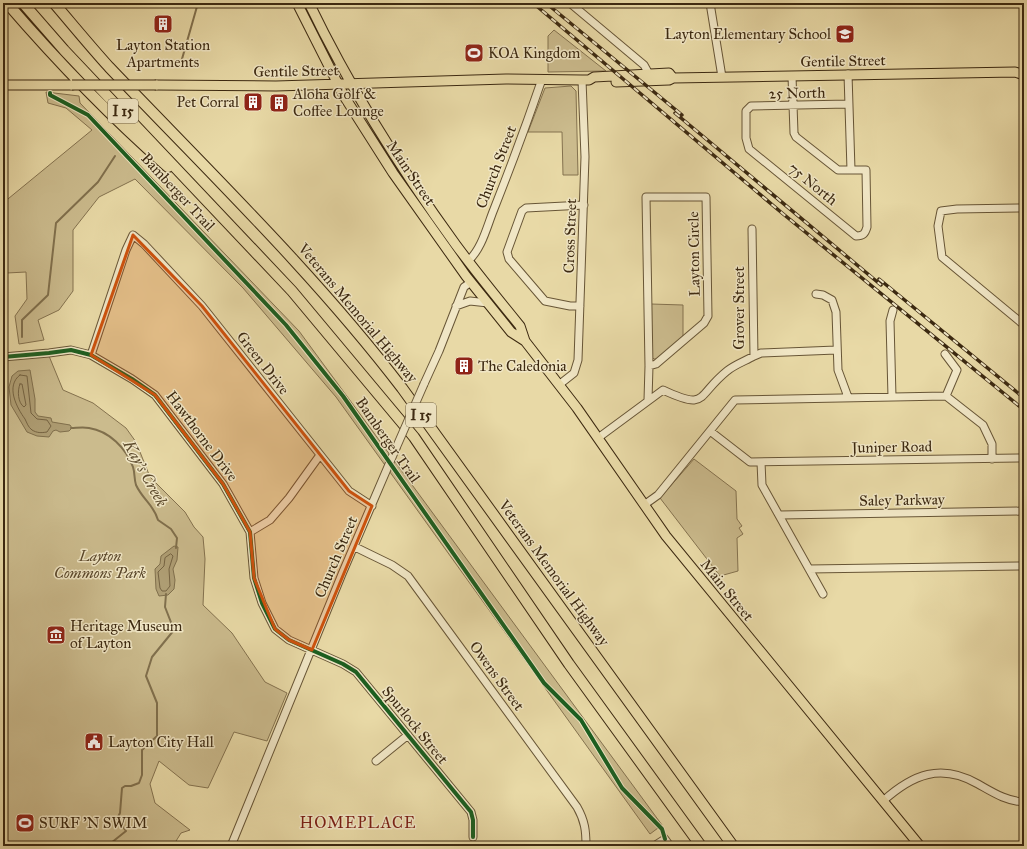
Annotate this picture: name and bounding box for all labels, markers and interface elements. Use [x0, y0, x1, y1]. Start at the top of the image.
building icon: Layton Station Apartments [152, 13, 174, 35]
school or university icon: Layton Elementary School [834, 23, 856, 45]
place label: Layton Elementary School [664, 25, 832, 43]
place label: Layton Station Apartments [116, 36, 210, 71]
sports icon: KOA Kingdom [463, 42, 485, 64]
place label: KOA Kingdom [488, 44, 581, 62]
street label: Gentile Street [800, 51, 887, 71]
street label: Gentile Street [253, 61, 340, 81]
street label: 25 North [768, 83, 826, 102]
place label: Aloha Golf & Coffee Lounge [292, 85, 384, 120]
building icon: Pet Corral [242, 91, 264, 113]
building icon: Aloha Golf & Coffee Lounge [268, 92, 290, 114]
place label: Pet Corral [177, 93, 240, 111]
road number: I 15 [108, 99, 138, 123]
street label: Church Street [472, 122, 520, 211]
street label: Main Street [383, 137, 440, 209]
street label: Bamberger Trail [137, 149, 219, 235]
street label: 75 North [785, 159, 842, 210]
street label: Cross Street [560, 198, 580, 274]
street label: Layton Circle [684, 211, 704, 297]
street label: Veterans Memorial Highway [294, 239, 422, 387]
street label: Grover Street [730, 266, 748, 350]
street label: Green Drive [233, 328, 293, 398]
building icon: The Caledonia [453, 355, 475, 377]
place label: The Caledonia [478, 357, 567, 375]
street label: Hawthorne Drive [162, 387, 242, 485]
street label: Bamberger Trail [352, 394, 425, 487]
road number: I 15 [406, 403, 436, 427]
water label: Kay's Creek [119, 436, 172, 510]
street label: Juniper Road [850, 437, 933, 458]
street label: Saley Parkway [859, 490, 946, 510]
street label: Veterans Memorial Highway [494, 496, 614, 650]
street label: Church Street [311, 513, 362, 601]
park label: Layton Commons Park [54, 547, 146, 582]
street label: Main Street [697, 555, 758, 625]
place label: Heritage Museum of Layton [70, 617, 183, 652]
museum icon: Heritage Museum of Layton [45, 624, 67, 646]
street label: Owens Street [466, 638, 529, 715]
street label: Spurlock Street [378, 682, 452, 768]
public building icon: Layton City Hall [83, 731, 105, 753]
place label: Layton City Hall [108, 733, 215, 751]
sports icon: SURF 'N SWIM [14, 812, 36, 834]
district label: HOMEPLACE [300, 813, 416, 832]
place label: SURF 'N SWIM [39, 814, 148, 832]

